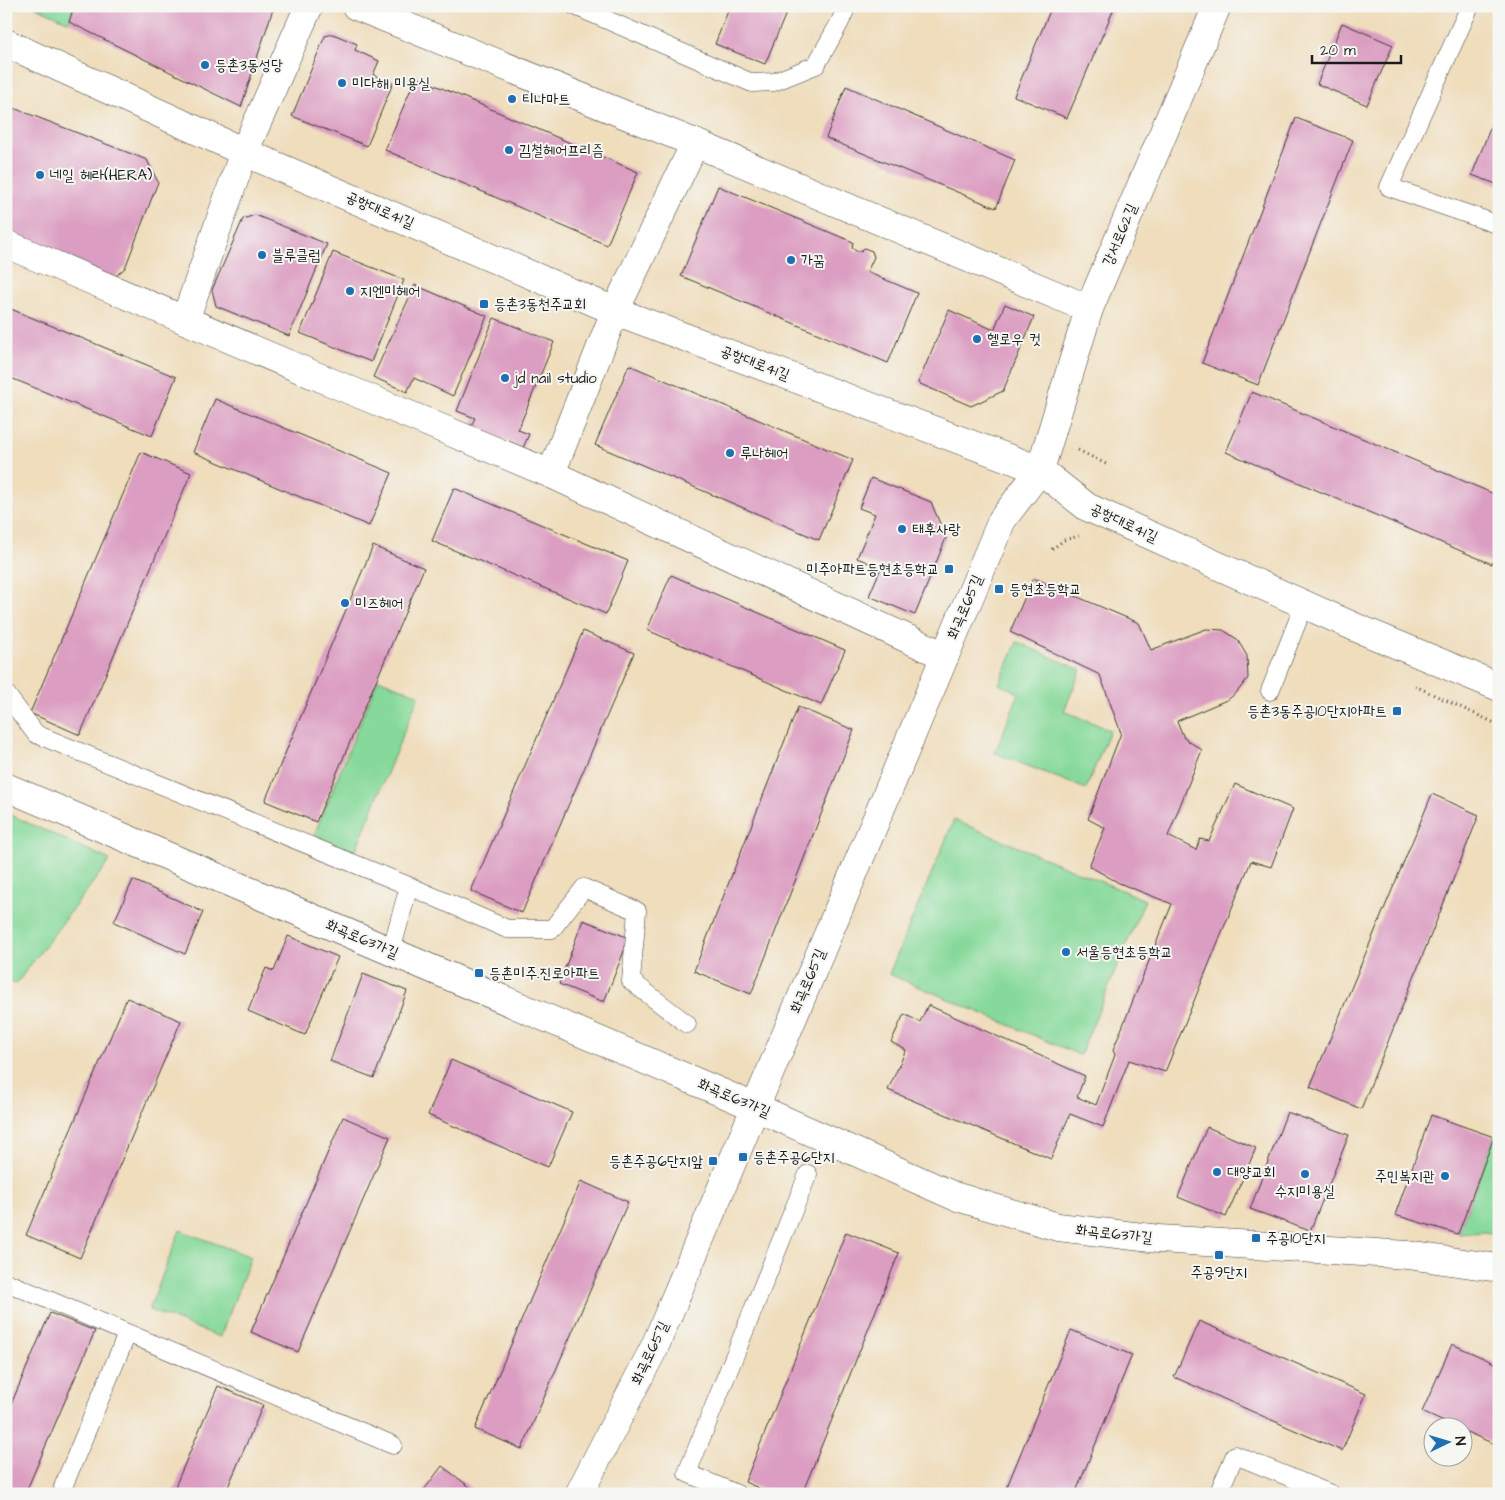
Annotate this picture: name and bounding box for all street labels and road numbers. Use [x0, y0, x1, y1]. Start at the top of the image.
street label: 공항대로41길 [343, 186, 417, 234]
street label: 강서로62길 [1097, 200, 1143, 270]
street label: 공항대로41길 [717, 340, 793, 386]
street label: 공항대로41길 [1087, 498, 1161, 548]
street label: 화곡로65길 [942, 571, 988, 643]
street label: 화곡로63가길 [322, 914, 402, 964]
street label: 화곡로65길 [785, 945, 831, 1017]
street label: 화곡로63가길 [694, 1073, 774, 1123]
street label: 화곡로63가길 [1074, 1220, 1154, 1248]
street label: 화곡로65길 [626, 1318, 674, 1388]

